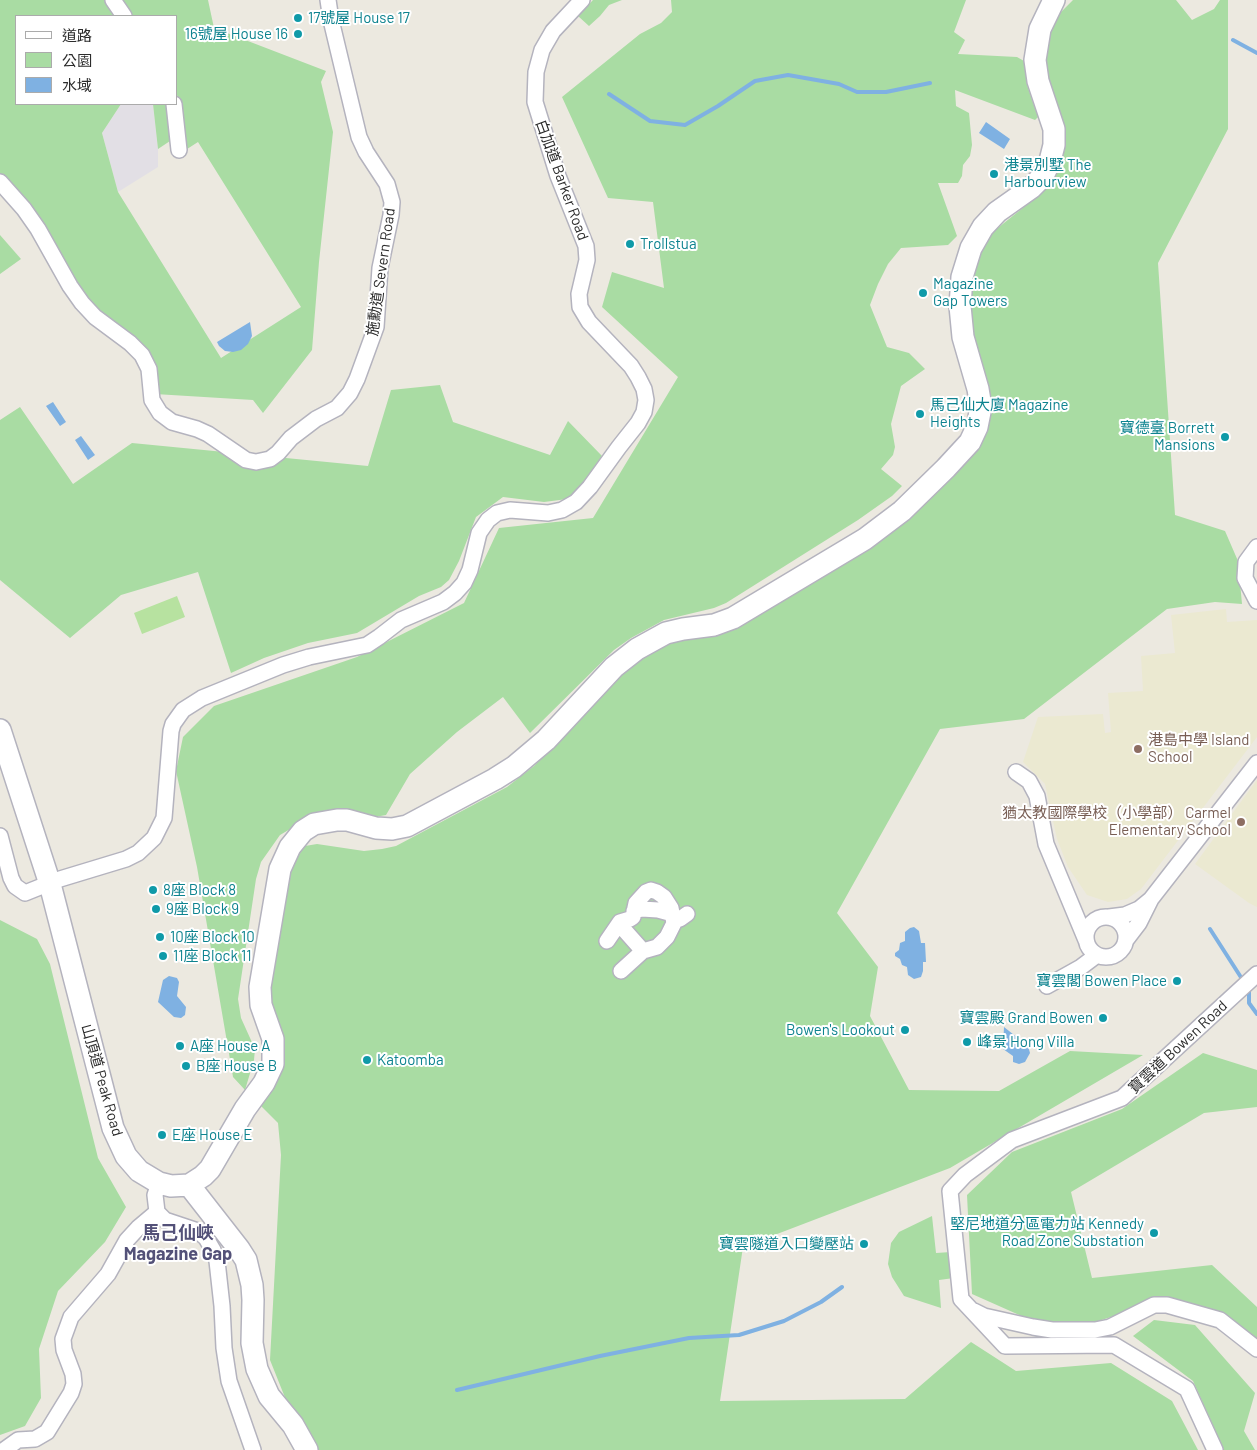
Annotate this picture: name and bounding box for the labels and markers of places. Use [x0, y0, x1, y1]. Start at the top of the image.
place label: 17號屋 House 17 [308, 9, 410, 27]
marker: 17號屋 House 17 [292, 12, 304, 24]
place label: 16號屋 House 16 [185, 25, 288, 43]
marker: 16號屋 House 16 [292, 28, 304, 40]
place label: 港景別墅 The Harbourview [1004, 156, 1092, 191]
marker: 港景別墅 The Harbourview [988, 168, 1000, 180]
place label: Trollstua [640, 235, 697, 253]
marker: Trollstua [624, 238, 636, 250]
place label: Magazine Gap Towers [933, 275, 1008, 310]
marker: Magazine Gap Towers [917, 287, 929, 299]
place label: 馬己仙大廈 Magazine Heights [930, 396, 1069, 431]
marker: 馬己仙大廈 Magazine Heights [914, 408, 926, 420]
place label: 寶德臺 Borrett Mansions [1120, 419, 1215, 454]
marker: 寶德臺 Borrett Mansions [1219, 431, 1231, 443]
place label: 港島中學 Island School [1148, 731, 1249, 766]
marker: 港島中學 Island School [1132, 743, 1144, 755]
place label: 猶太教國際學校（小學部） Carmel Elementary School [1002, 804, 1231, 839]
marker: 猶太教國際學校（小學部） Carmel Elementary School [1235, 816, 1247, 828]
place label: 8座 Block 8 [163, 881, 236, 899]
marker: 8座 Block 8 [147, 884, 159, 896]
place label: 9座 Block 9 [166, 900, 239, 918]
marker: 9座 Block 9 [150, 903, 162, 915]
place label: 10座 Block 10 [170, 928, 255, 946]
marker: 10座 Block 10 [154, 931, 166, 943]
place label: 11座 Block 11 [173, 947, 251, 965]
marker: 11座 Block 11 [157, 950, 169, 962]
place label: 寶雲閣 Bowen Place [1036, 972, 1167, 990]
marker: 寶雲閣 Bowen Place [1171, 975, 1183, 987]
place label: 寶雲殿 Grand Bowen [960, 1009, 1093, 1027]
marker: 寶雲殿 Grand Bowen [1097, 1012, 1109, 1024]
place label: Bowen's Lookout [786, 1021, 895, 1039]
marker: Bowen's Lookout [899, 1024, 911, 1036]
place label: 峰景 Hong Villa [977, 1033, 1074, 1051]
marker: 峰景 Hong Villa [961, 1036, 973, 1048]
place label: A座 House A [190, 1037, 270, 1055]
marker: A座 House A [174, 1040, 186, 1052]
place label: Katoomba [377, 1051, 444, 1069]
marker: Katoomba [361, 1054, 373, 1066]
place label: B座 House B [196, 1057, 277, 1075]
marker: B座 House B [180, 1060, 192, 1072]
place label: E座 House E [172, 1126, 252, 1144]
marker: E座 House E [156, 1129, 168, 1141]
place label: 堅尼地道分區電力站 Kennedy Road Zone Substation [950, 1215, 1144, 1250]
marker: 堅尼地道分區電力站 Kennedy Road Zone Substation [1148, 1227, 1160, 1239]
place label: 寶雲隧道入口變壓站 [719, 1235, 854, 1253]
marker: 寶雲隧道入口變壓站 [858, 1238, 870, 1250]

